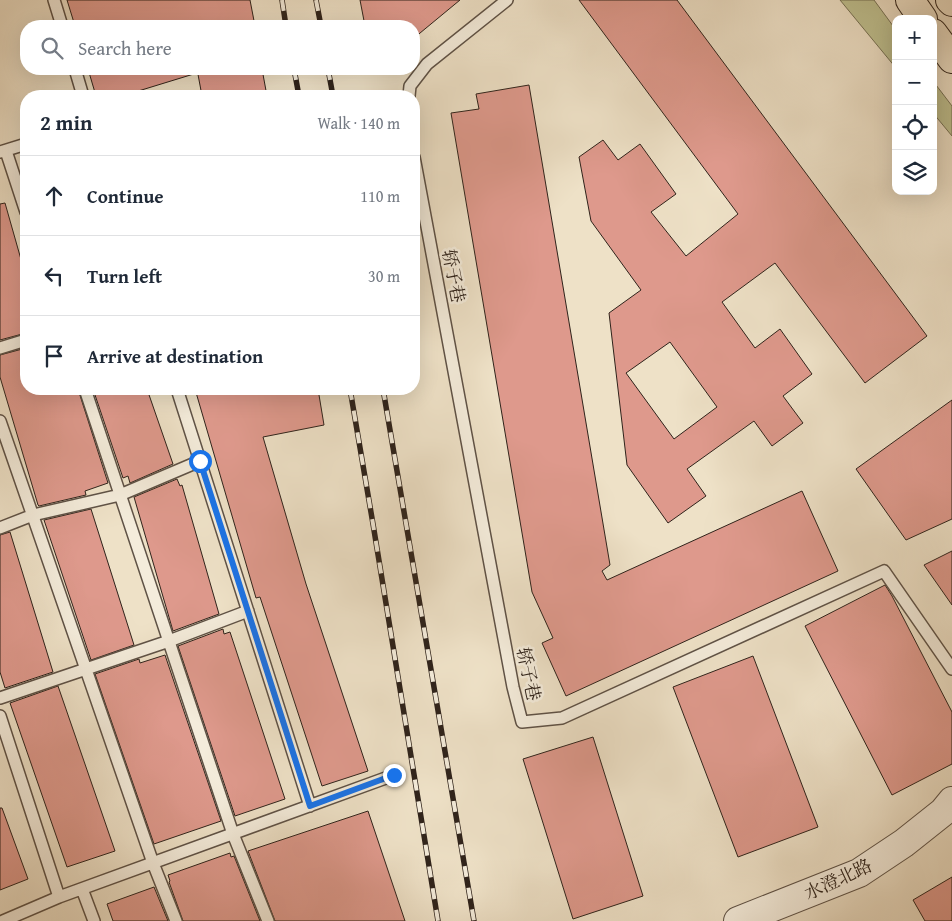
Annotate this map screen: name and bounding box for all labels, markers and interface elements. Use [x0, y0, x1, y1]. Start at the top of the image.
map controls [892, 15, 937, 195]
button: + [892, 15, 937, 60]
search box [20, 20, 420, 75]
icon: search [38, 34, 66, 62]
text: Search here [78, 34, 172, 62]
button: − [892, 60, 937, 105]
button: locate [892, 105, 937, 150]
text: 2 min [40, 107, 92, 138]
text: Walk · 140 m [317, 111, 400, 135]
button: layers [892, 150, 937, 195]
icon: ahead [40, 182, 68, 210]
text: Continue [87, 182, 164, 210]
text: 110 m [360, 184, 400, 208]
street label: 轿子巷 [436, 247, 472, 305]
icon: left [40, 262, 68, 290]
text: Turn left [87, 262, 162, 290]
text: 30 m [368, 264, 400, 288]
icon: arrive [40, 342, 68, 370]
text: Arrive at destination [87, 342, 263, 370]
route start [189, 450, 212, 473]
street label: 轿子巷 [510, 645, 548, 703]
route end [383, 764, 406, 787]
street label: 水澄北路 [800, 852, 876, 906]

